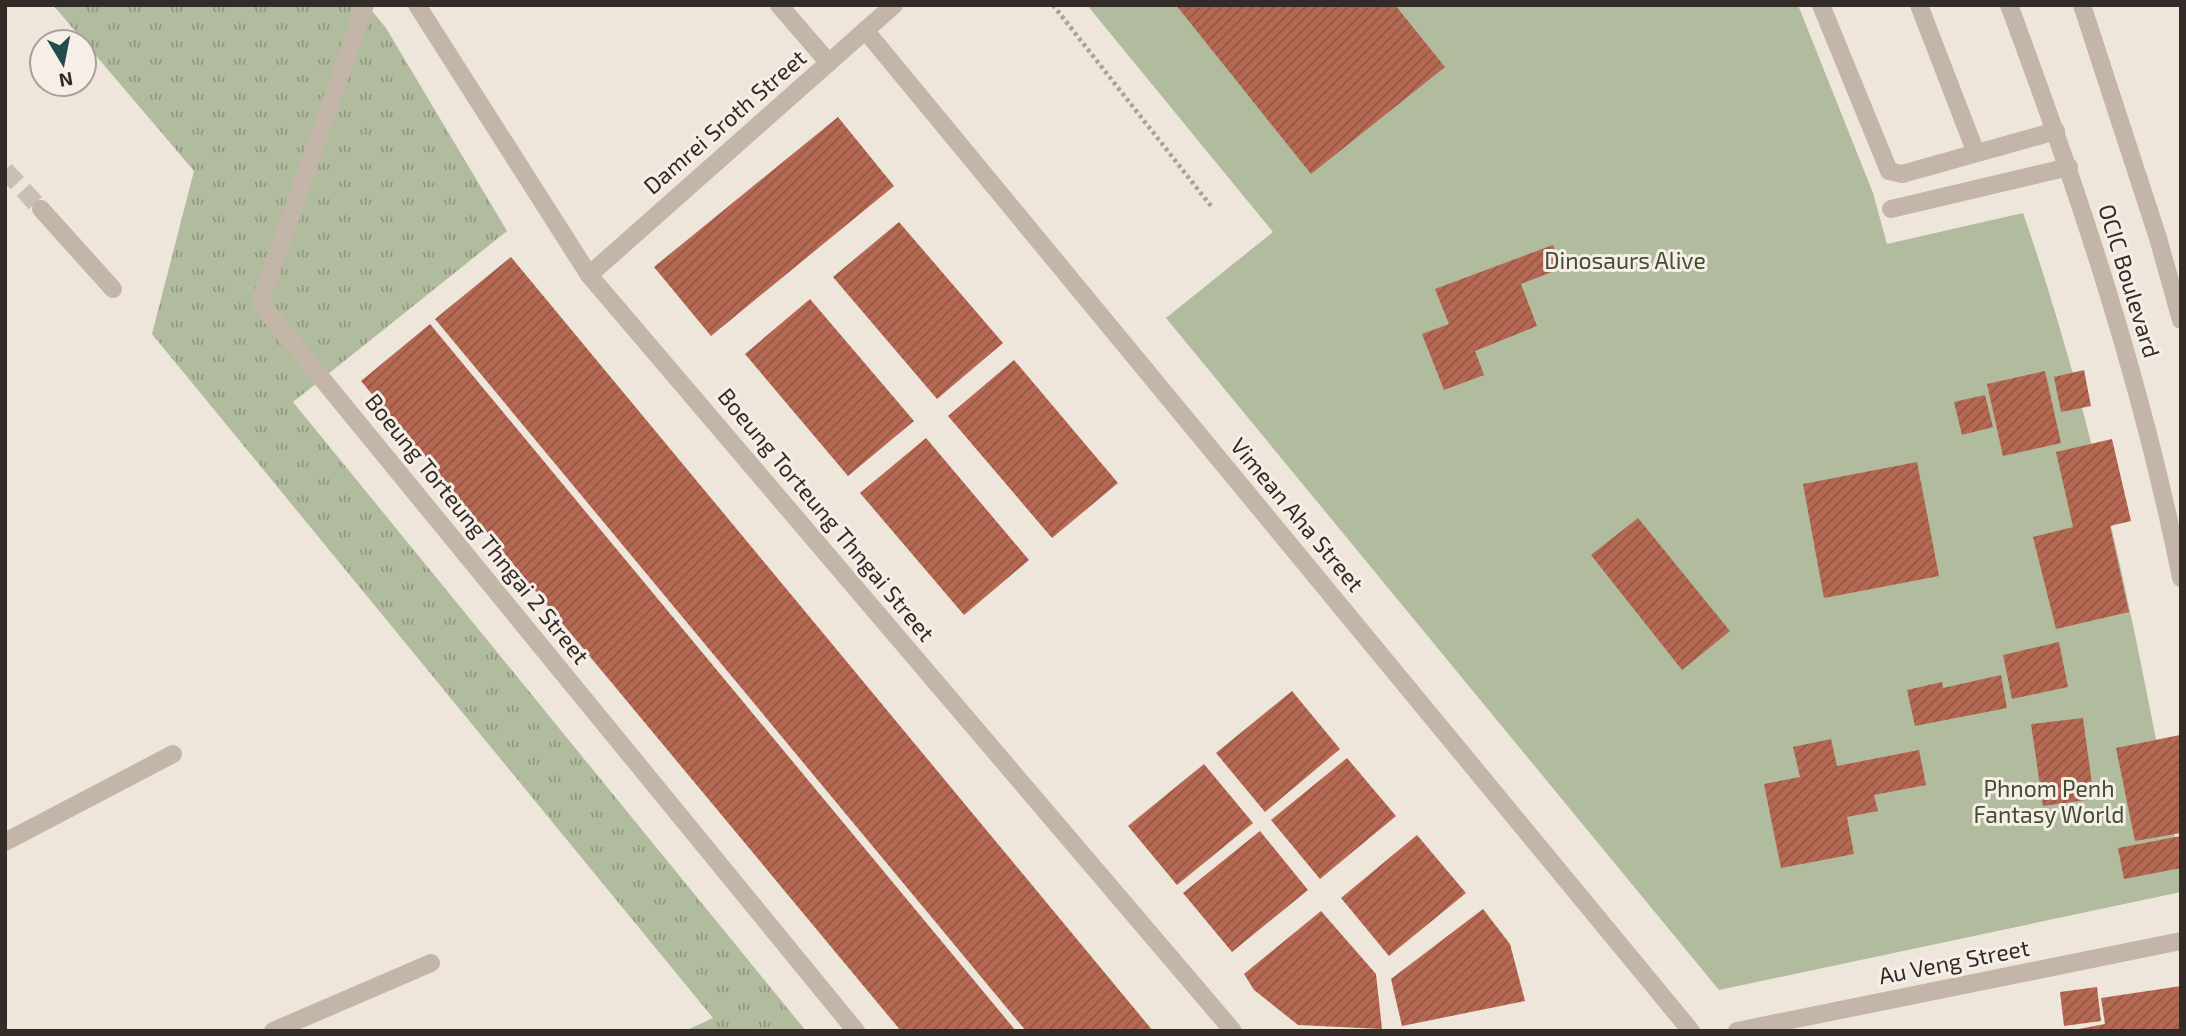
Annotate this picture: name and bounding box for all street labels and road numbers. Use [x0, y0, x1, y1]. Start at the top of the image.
street label: Damrei Sroth Street [637, 43, 812, 199]
street label: OCIC Boulevard [2093, 201, 2167, 361]
street label: Boeung Torteung Thngai Street [713, 382, 941, 647]
street label: Boeung Torteung Thngai 2 Street [360, 387, 596, 669]
street label: Vimean Aha Street [1225, 432, 1370, 597]
street label: Au Veng Street [1876, 933, 2032, 989]

